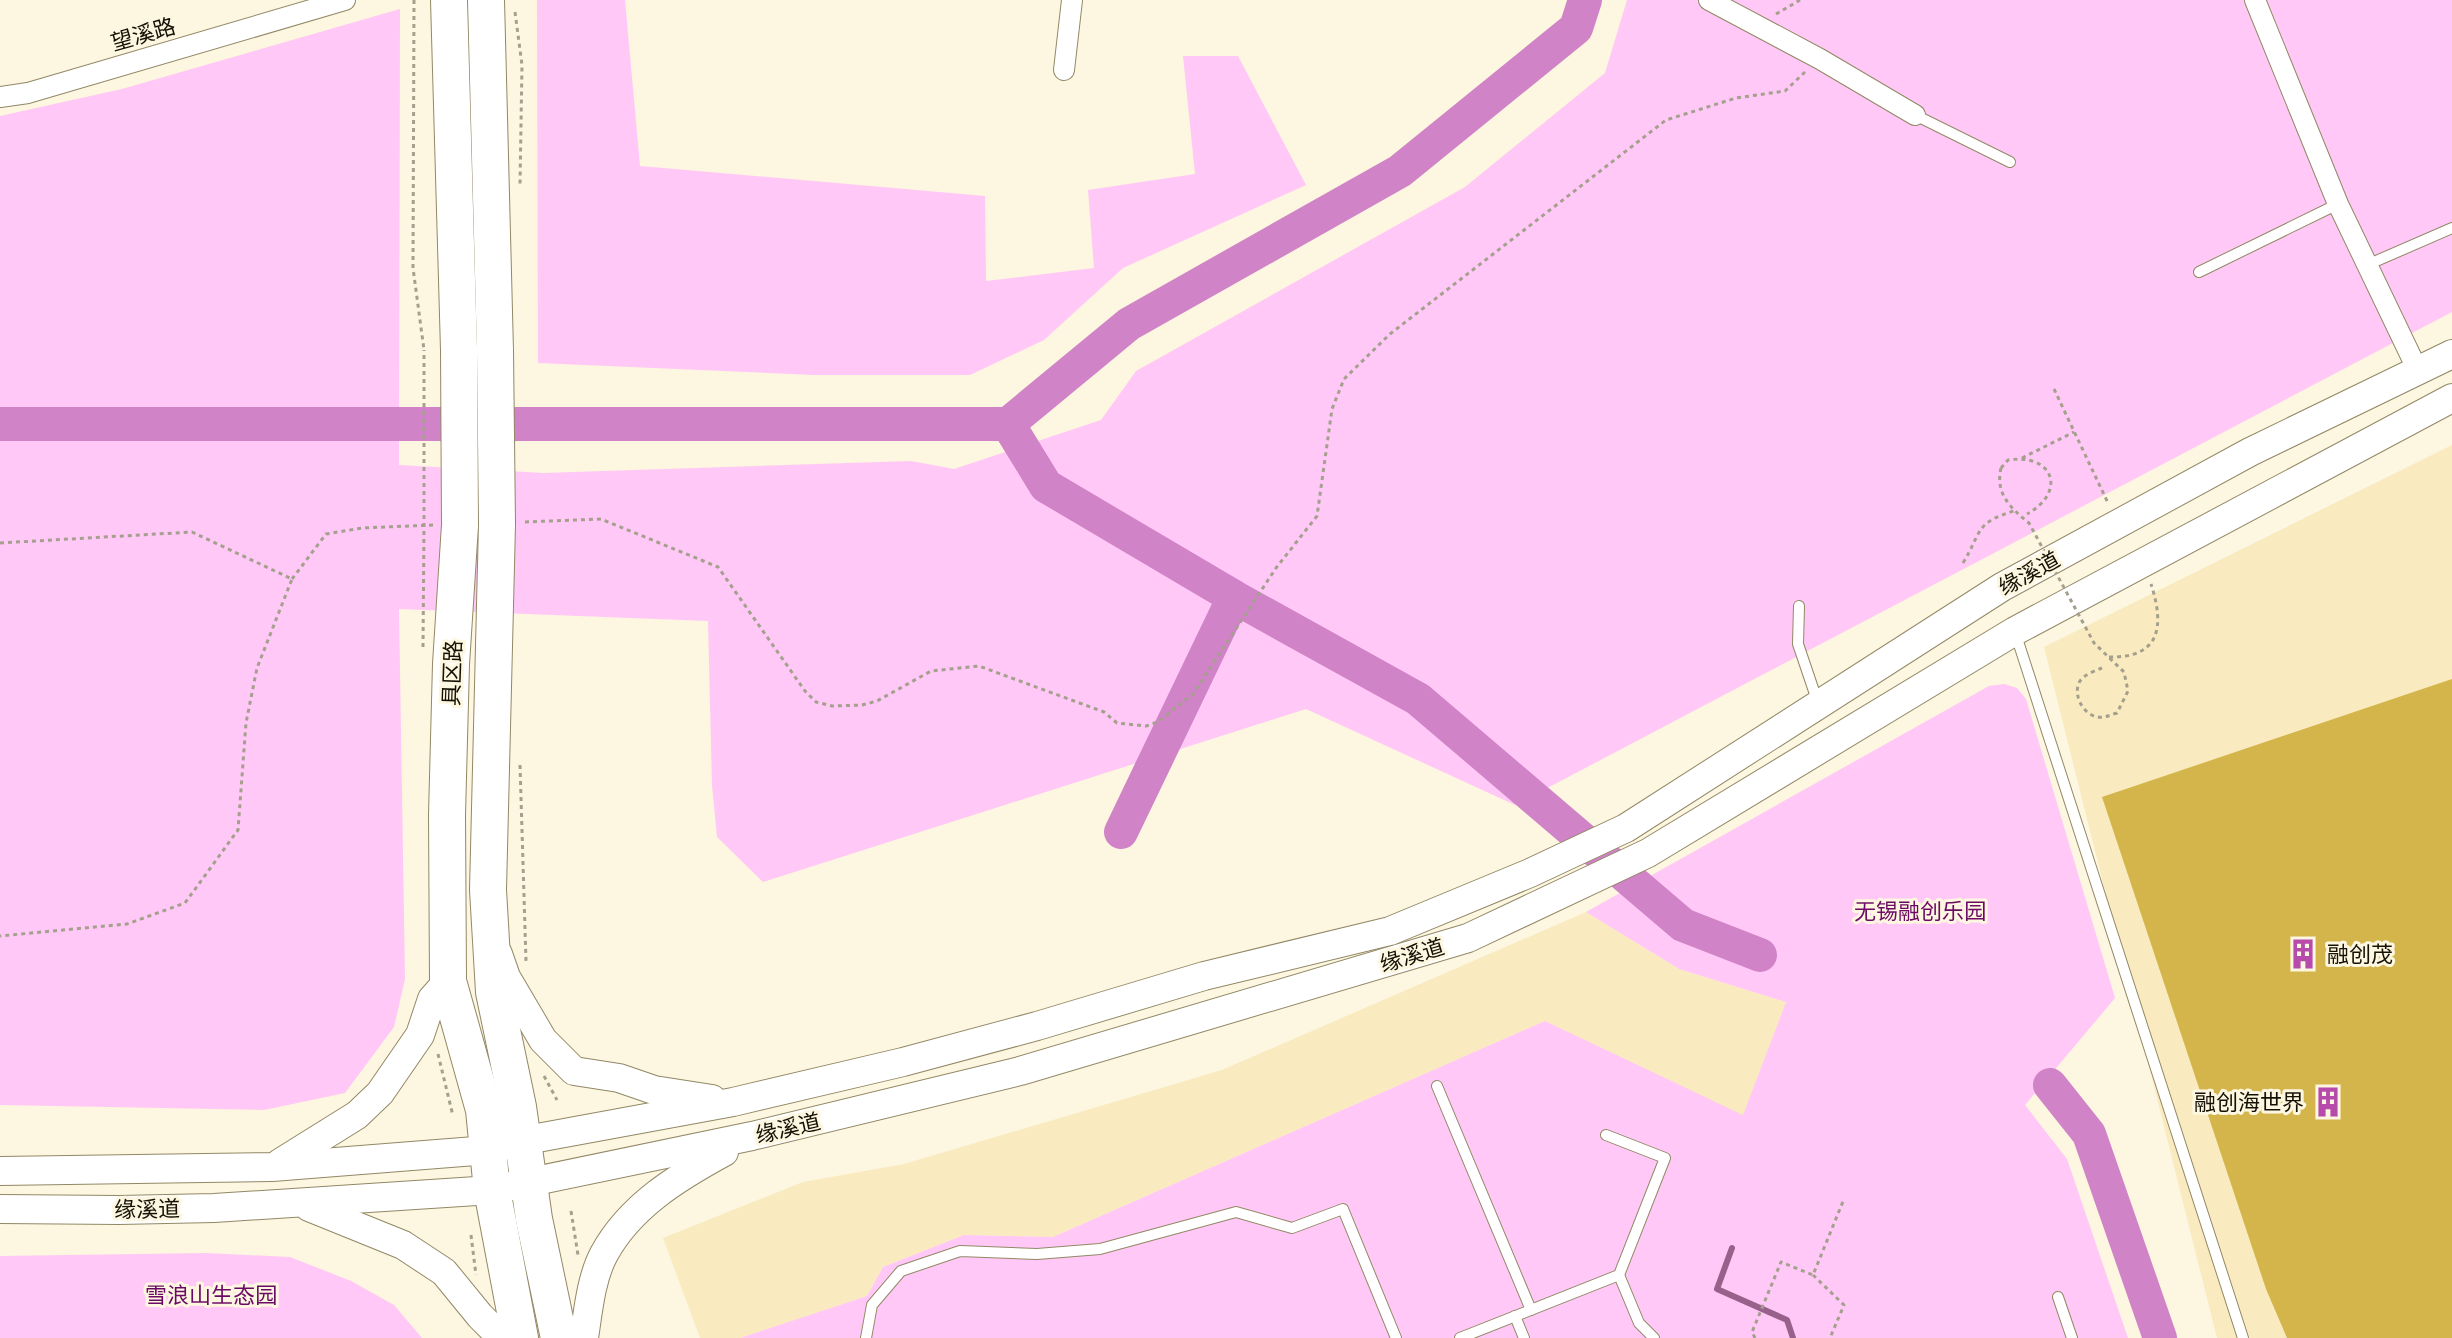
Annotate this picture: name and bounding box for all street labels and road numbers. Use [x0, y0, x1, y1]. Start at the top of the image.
street label: 望溪路 [107, 11, 178, 55]
street label: 缘溪道 [1993, 545, 2064, 599]
street label: 具区路 [437, 640, 465, 706]
street label: 缘溪道 [1376, 932, 1447, 976]
street label: 缘溪道 [753, 1107, 823, 1147]
street label: 缘溪道 [114, 1194, 180, 1222]

